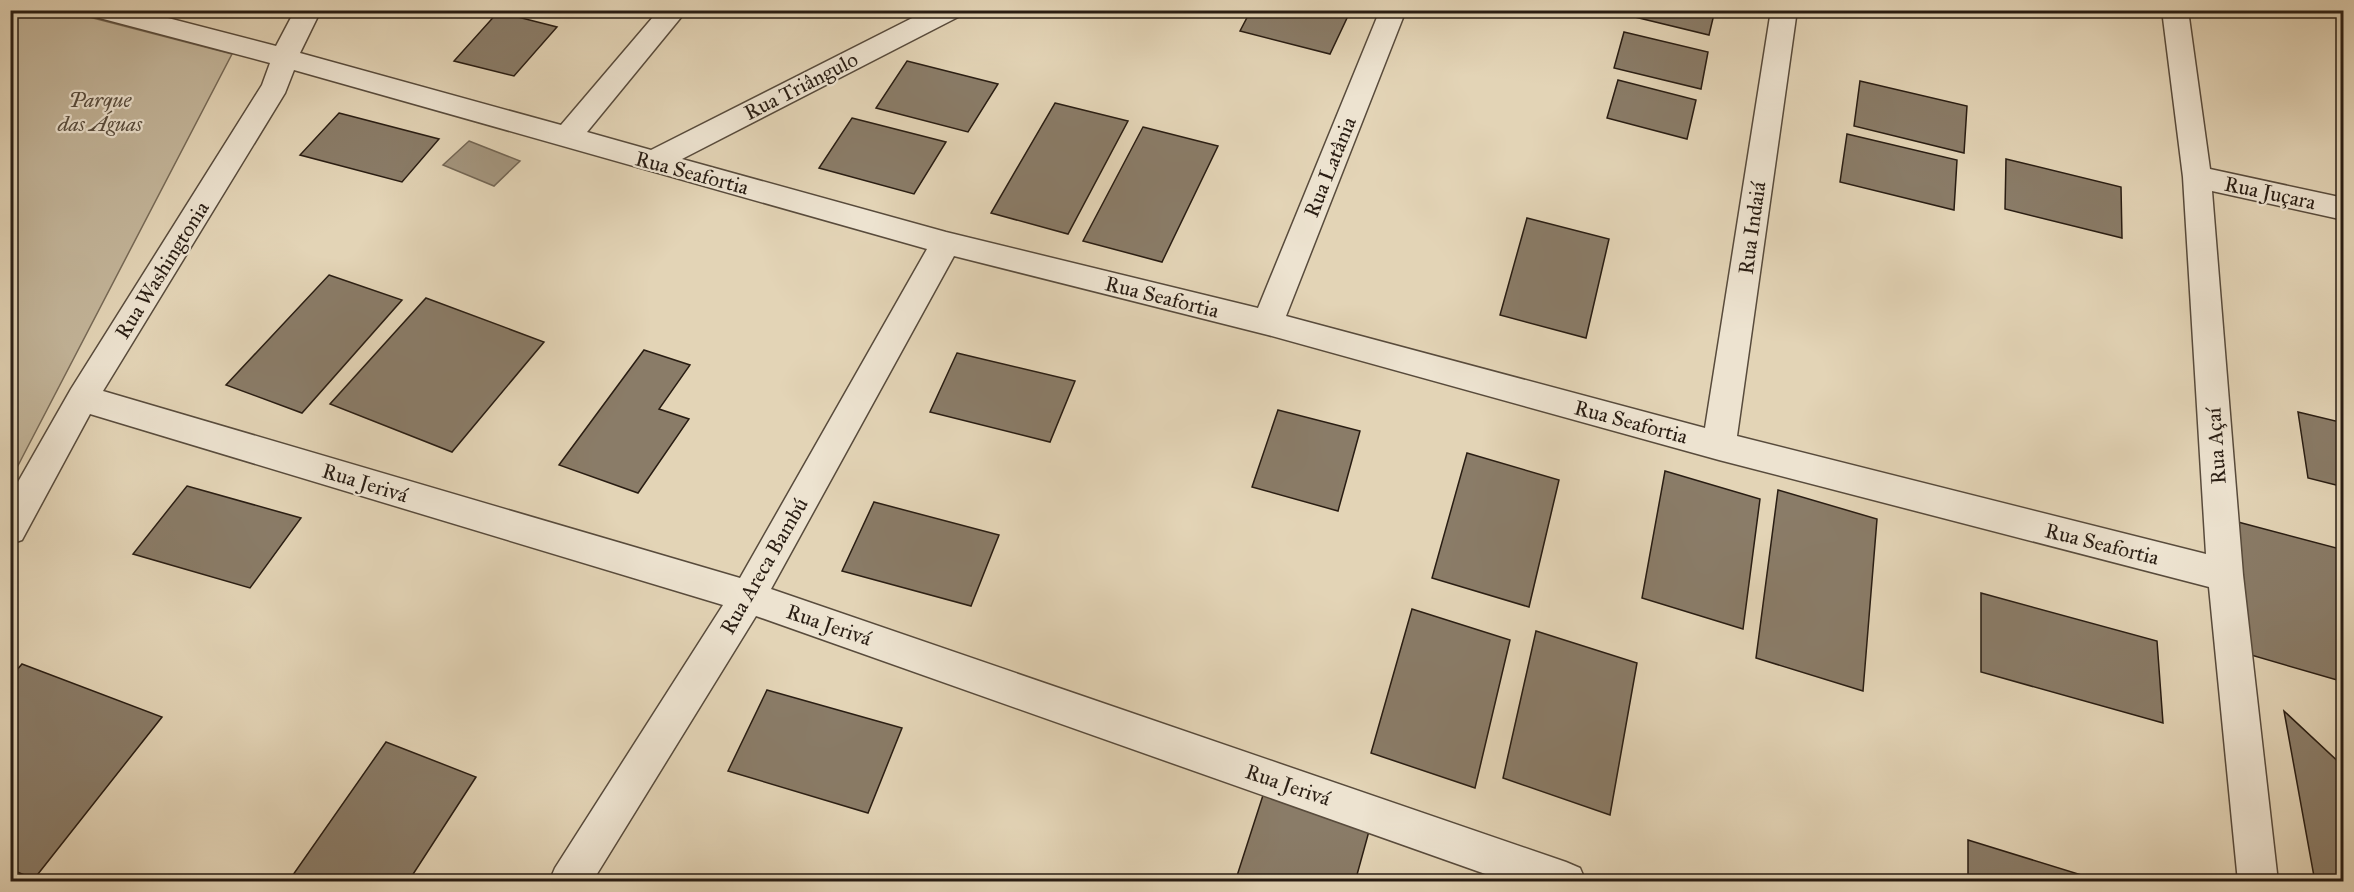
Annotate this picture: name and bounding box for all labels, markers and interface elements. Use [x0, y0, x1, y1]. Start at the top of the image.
street label: Rua Triângulo [740, 46, 863, 126]
park label: Parque das Águas [57, 87, 143, 137]
street label: Rua Latânia [1298, 113, 1362, 221]
street label: Rua Seafortia [632, 145, 752, 201]
street label: Rua Juçara [2222, 171, 2318, 215]
street label: Rua Indaiá [1733, 180, 1771, 276]
street label: Rua Washingtonia [109, 196, 215, 344]
street label: Rua Seafortia [1102, 270, 1222, 324]
street label: Rua Seafortia [1571, 394, 1691, 450]
street label: Rua Açaí [2200, 406, 2232, 485]
street label: Rua Jerivá [319, 458, 411, 508]
street label: Rua Areca Bambú [714, 493, 814, 639]
street label: Rua Seafortia [2042, 517, 2162, 571]
street label: Rua Jerivá [783, 598, 875, 652]
street label: Rua Jerivá [1242, 758, 1334, 812]

